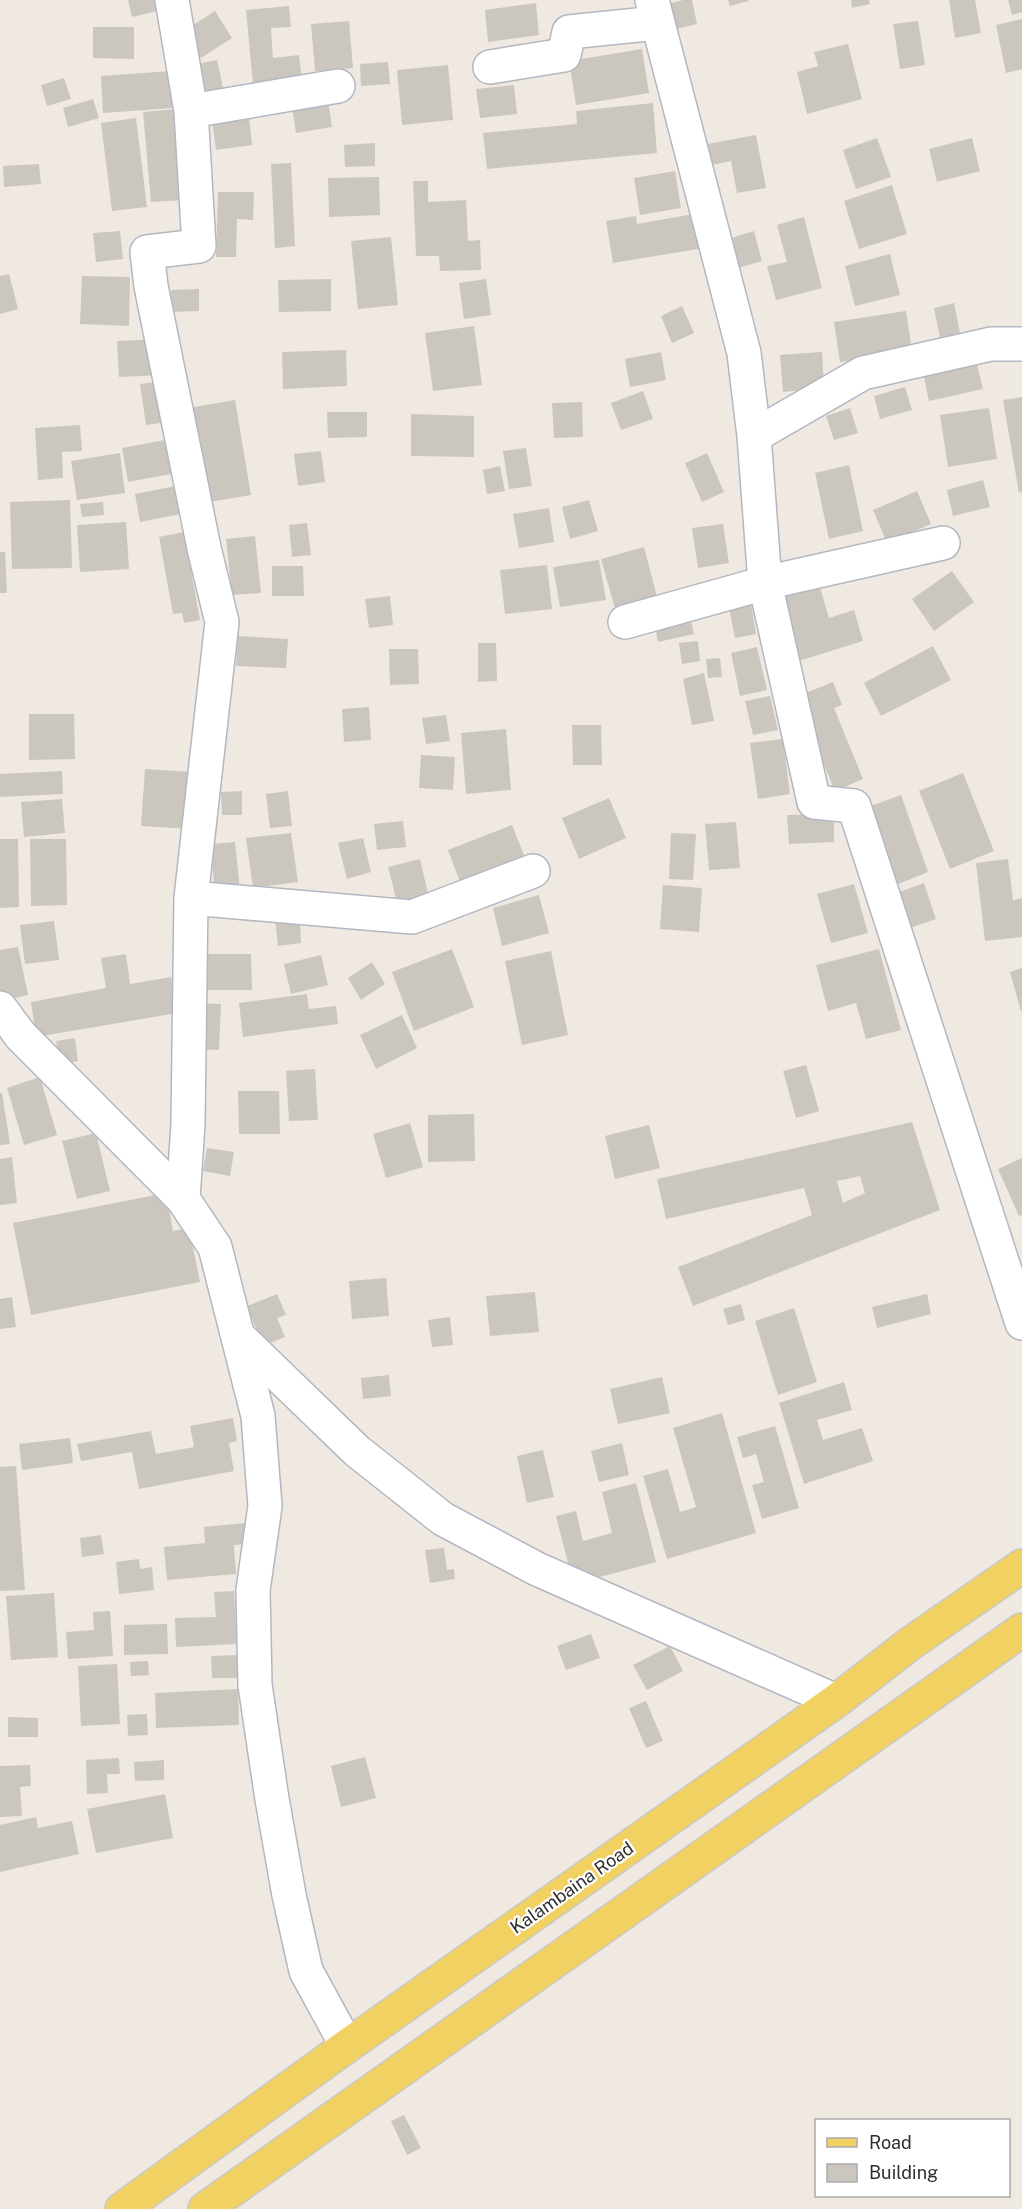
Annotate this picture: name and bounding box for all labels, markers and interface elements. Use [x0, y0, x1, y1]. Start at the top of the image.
street label: Kalambaina Road [506, 1837, 637, 1938]
legend [815, 2119, 1010, 2197]
text: Road [869, 2132, 912, 2153]
text: Building [869, 2162, 938, 2183]

